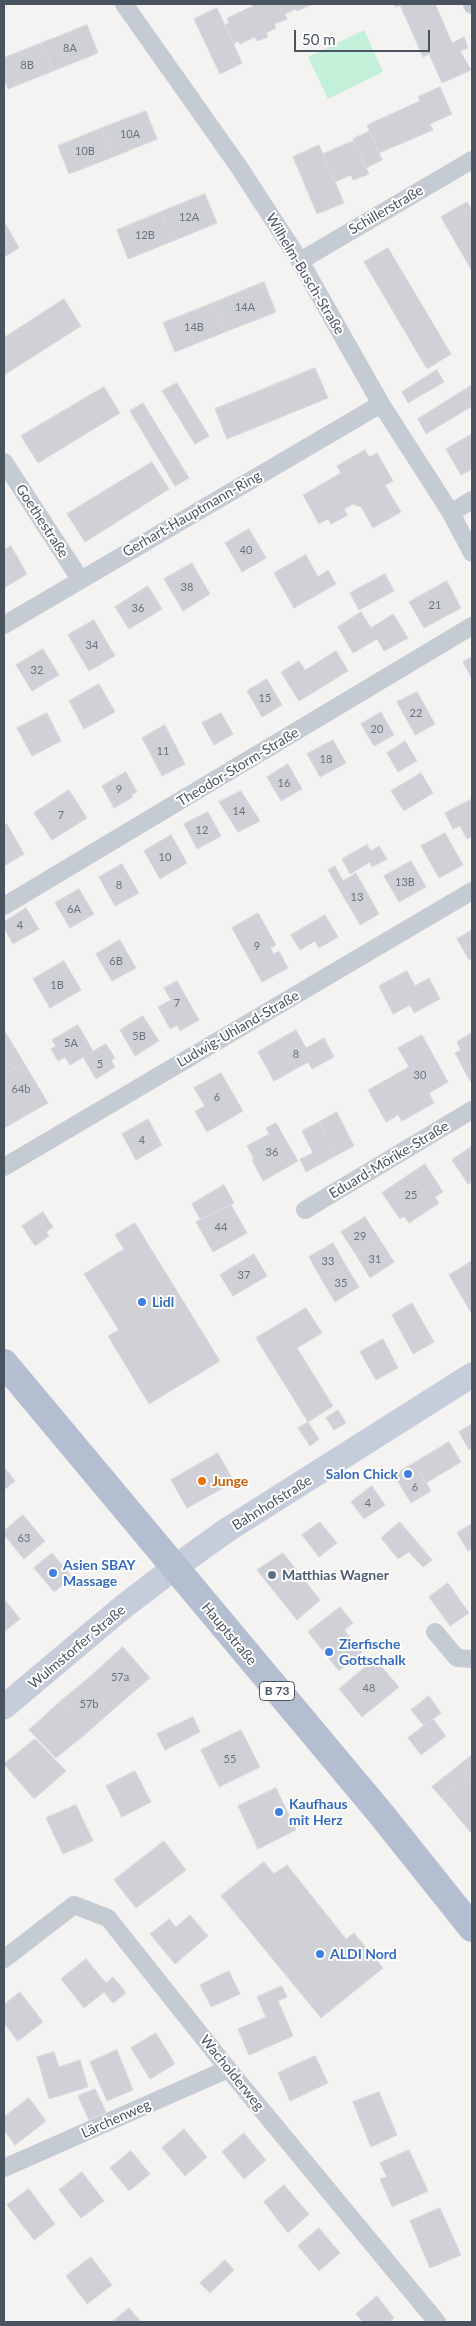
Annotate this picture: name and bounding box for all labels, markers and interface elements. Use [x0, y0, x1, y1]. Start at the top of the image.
scale bar [296, 20, 432, 52]
text: 50 m [302, 30, 336, 48]
house number: 8A [63, 41, 77, 55]
house number: 8B [20, 58, 34, 72]
house number: 10A [120, 127, 140, 141]
house number: 10B [75, 144, 95, 158]
street label: Schillerstraße [346, 182, 426, 238]
house number: 12A [179, 210, 199, 224]
street label: Wilhelm-Busch-Straße [262, 210, 348, 338]
house number: 12B [135, 228, 155, 242]
house number: 14A [235, 300, 255, 314]
house number: 14B [184, 320, 204, 334]
street label: Gerhart-Hauptmann-Ring [120, 467, 264, 561]
street label: Goethestraße [12, 481, 72, 561]
house number: 40 [240, 543, 252, 557]
house number: 38 [181, 580, 193, 594]
house number: 21 [429, 598, 441, 612]
house number: 36 [132, 601, 144, 615]
house number: 34 [86, 638, 98, 652]
house number: 32 [31, 663, 43, 677]
house number: 15 [259, 691, 271, 705]
house number: 22 [410, 706, 422, 720]
house number: 20 [371, 722, 383, 736]
street label: Theodor-Storm-Straße [174, 724, 302, 810]
house number: 11 [157, 744, 169, 758]
house number: 18 [320, 752, 332, 766]
house number: 16 [278, 776, 290, 790]
house number: 9 [116, 782, 122, 796]
house number: 14 [233, 804, 245, 818]
house number: 7 [58, 808, 64, 822]
house number: 12 [196, 823, 208, 837]
house number: 10 [159, 850, 171, 864]
house number: 13B [395, 875, 415, 889]
house number: 8 [116, 878, 122, 892]
house number: 13 [351, 890, 363, 904]
house number: 6A [67, 902, 81, 916]
house number: 4 [17, 918, 23, 932]
house number: 9 [254, 939, 260, 953]
house number: 6B [109, 954, 123, 968]
house number: 1B [50, 978, 64, 992]
street label: Ludwig-Uhland-Straße [174, 987, 302, 1071]
house number: 7 [174, 996, 180, 1010]
house number: 5B [132, 1029, 146, 1043]
house number: 5A [64, 1036, 78, 1050]
house number: 8 [293, 1047, 299, 1061]
house number: 5 [97, 1057, 103, 1071]
house number: 30 [414, 1068, 426, 1082]
house number: 64b [12, 1082, 30, 1096]
house number: 6 [214, 1090, 220, 1104]
street label: Eduard-Mörike-Straße [326, 1118, 452, 1202]
house number: 4 [139, 1133, 145, 1147]
house number: 36 [266, 1145, 278, 1159]
house number: 25 [405, 1188, 417, 1202]
house number: 44 [215, 1220, 227, 1234]
house number: 29 [354, 1229, 366, 1243]
house number: 31 [369, 1252, 381, 1266]
house number: 33 [322, 1254, 334, 1268]
house number: 37 [238, 1268, 250, 1282]
house number: 35 [335, 1276, 347, 1290]
place label: Lidl [152, 1294, 174, 1310]
marker: Lidl [136, 1296, 148, 1308]
place label: Salon Chick [326, 1466, 398, 1482]
marker: Salon Chick [402, 1468, 414, 1480]
street label: Bahnhofstraße [229, 1472, 315, 1534]
place label: Junge [212, 1473, 248, 1489]
marker: Junge [196, 1475, 208, 1487]
house number: 6 [412, 1480, 418, 1494]
house number: 4 [365, 1496, 371, 1510]
house number: 63 [18, 1531, 30, 1545]
place label: Asien SBAY Massage [63, 1557, 136, 1590]
marker: Asien SBAY Massage [47, 1567, 59, 1579]
place label: Matthias Wagner [282, 1567, 389, 1583]
marker: Matthias Wagner [266, 1569, 278, 1581]
street label: Hauptstraße [198, 1599, 260, 1669]
street label: Wulmstorfer Straße [25, 1602, 129, 1692]
place label: Zierfische Gottschalk [339, 1636, 406, 1668]
marker: Zierfische Gottschalk [323, 1646, 335, 1658]
house number: 57a [111, 1670, 129, 1684]
house number: 48 [363, 1681, 375, 1695]
road number: B 73 [260, 1682, 294, 1700]
house number: 57b [80, 1697, 98, 1711]
house number: 55 [224, 1752, 236, 1766]
place label: Kaufhaus mit Herz [289, 1796, 348, 1828]
marker: Kaufhaus mit Herz [273, 1806, 285, 1818]
place label: ALDI Nord [330, 1946, 397, 1962]
marker: ALDI Nord [314, 1948, 326, 1960]
street label: Wacholderweg [196, 2032, 268, 2114]
street label: Lärchenweg [79, 2096, 153, 2142]

